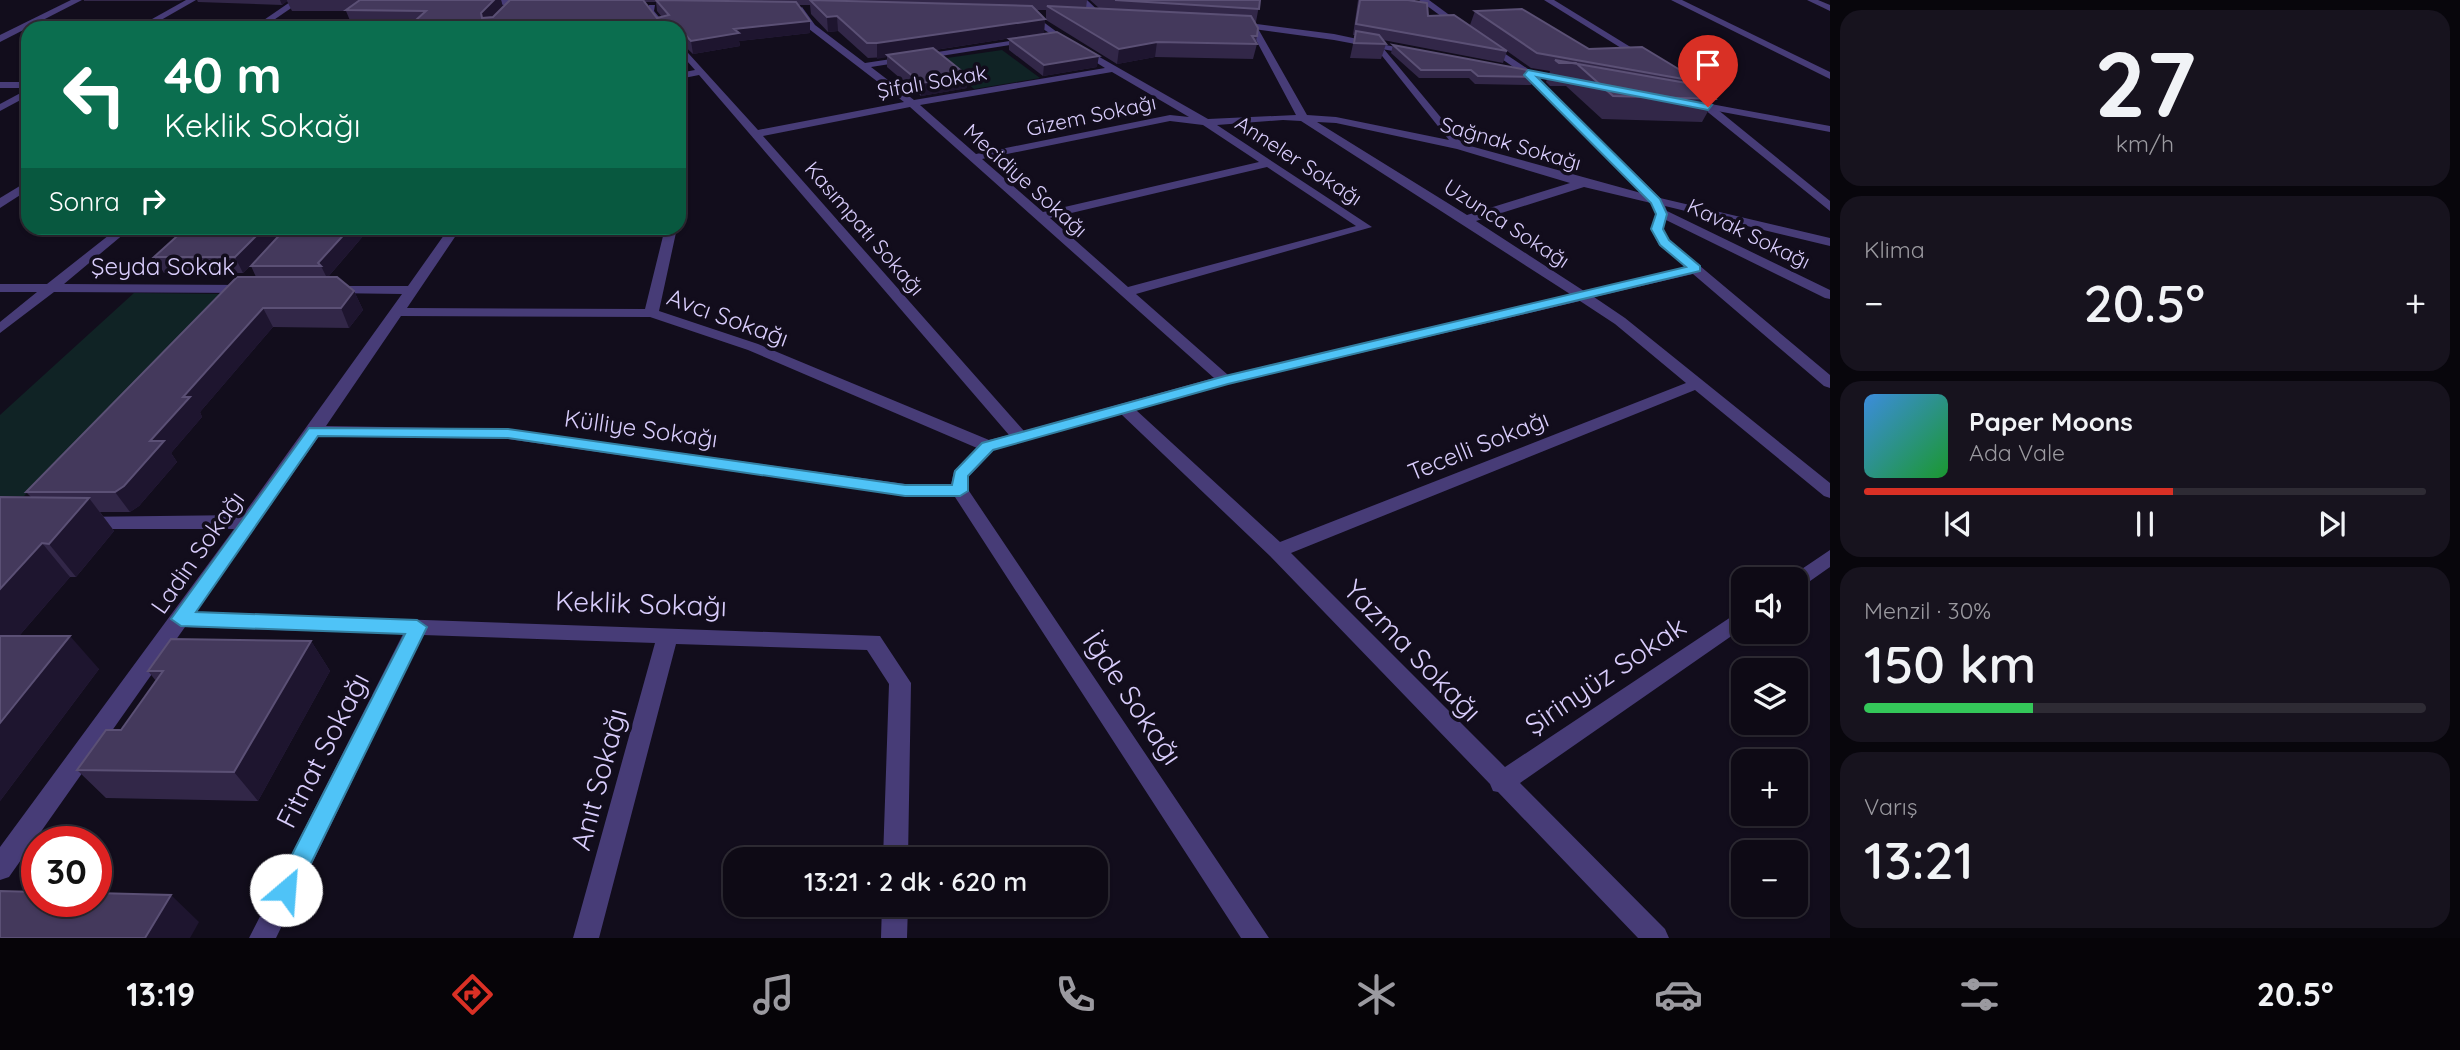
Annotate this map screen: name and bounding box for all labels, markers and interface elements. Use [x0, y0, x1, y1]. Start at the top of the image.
text: 27 [2094, 26, 2196, 140]
pin [1678, 35, 1738, 107]
text: 40 m [164, 44, 282, 105]
icon: arrive [1689, 46, 1727, 84]
icon: left [49, 49, 140, 140]
street label: Şifalı Sokak [875, 59, 989, 103]
street label: Gizem Sokağı [1024, 89, 1158, 141]
text: Keklik Sokağı [164, 105, 361, 145]
street label: Anneler Sokağı [1231, 109, 1367, 211]
street label: Sağnak Sokağı [1438, 110, 1584, 176]
street label: Mecidiye Sokağı [959, 118, 1093, 242]
text: km/h [2116, 129, 2174, 158]
street label: Kasımpatı Sokağı [800, 156, 930, 300]
street label: Uzunca Sokağı [1439, 173, 1575, 273]
icon: right [134, 182, 172, 220]
text: Sonra [49, 185, 120, 218]
street label: Kavak Sokağı [1683, 192, 1815, 274]
text: Klima [1864, 235, 1925, 264]
street label: Şeyda Sokak [91, 251, 235, 281]
text: 20.5° [2083, 270, 2205, 335]
text: − [1864, 279, 1884, 327]
text: + [2405, 279, 2426, 327]
street label: Avcı Sokağı [663, 281, 793, 353]
street label: Külliye Sokağı [562, 402, 720, 454]
street label: Tecelli Sokağı [1403, 403, 1553, 487]
text: Paper Moons [1969, 405, 2133, 438]
text: Ada Vale [1969, 438, 2065, 467]
street label: Ladin Sokağı [144, 485, 250, 619]
icon: previous [1939, 505, 1977, 543]
icon: pause [2126, 505, 2164, 543]
icon: next [2313, 505, 2351, 543]
map controls [1731, 567, 1808, 917]
button: sound [1731, 567, 1808, 644]
street label: Yazma Sokağı [1337, 572, 1489, 728]
street label: Keklik Sokağı [554, 583, 728, 623]
text: Menzil · 30% [1864, 596, 1991, 625]
street label: Şirinyüz Sokak [1518, 608, 1692, 742]
street label: İğde Sokağı [1076, 625, 1190, 771]
text: 150 km [1864, 631, 2036, 696]
button: layers [1731, 658, 1808, 735]
street label: Fitnat Sokağı [268, 667, 376, 833]
street label: Anıt Sokağı [562, 704, 634, 854]
button: + [1731, 749, 1808, 826]
text: Varış [1864, 792, 1918, 821]
speed limit sign: 30 [21, 826, 112, 917]
text: 13:21 [1864, 827, 1974, 892]
button: − [1731, 840, 1808, 917]
position arrow [249, 853, 323, 927]
text: 13:21 · 2 dk · 620 m [804, 865, 1027, 898]
icon: directions [448, 970, 497, 1019]
icon: music [749, 970, 798, 1019]
icon: phone [1051, 970, 1100, 1019]
icon: climate [1352, 970, 1401, 1019]
icon: car [1654, 970, 1703, 1019]
icon: filters [1955, 970, 2004, 1019]
text: 13:19 [126, 974, 195, 1014]
text: 20.5° [2257, 974, 2334, 1014]

